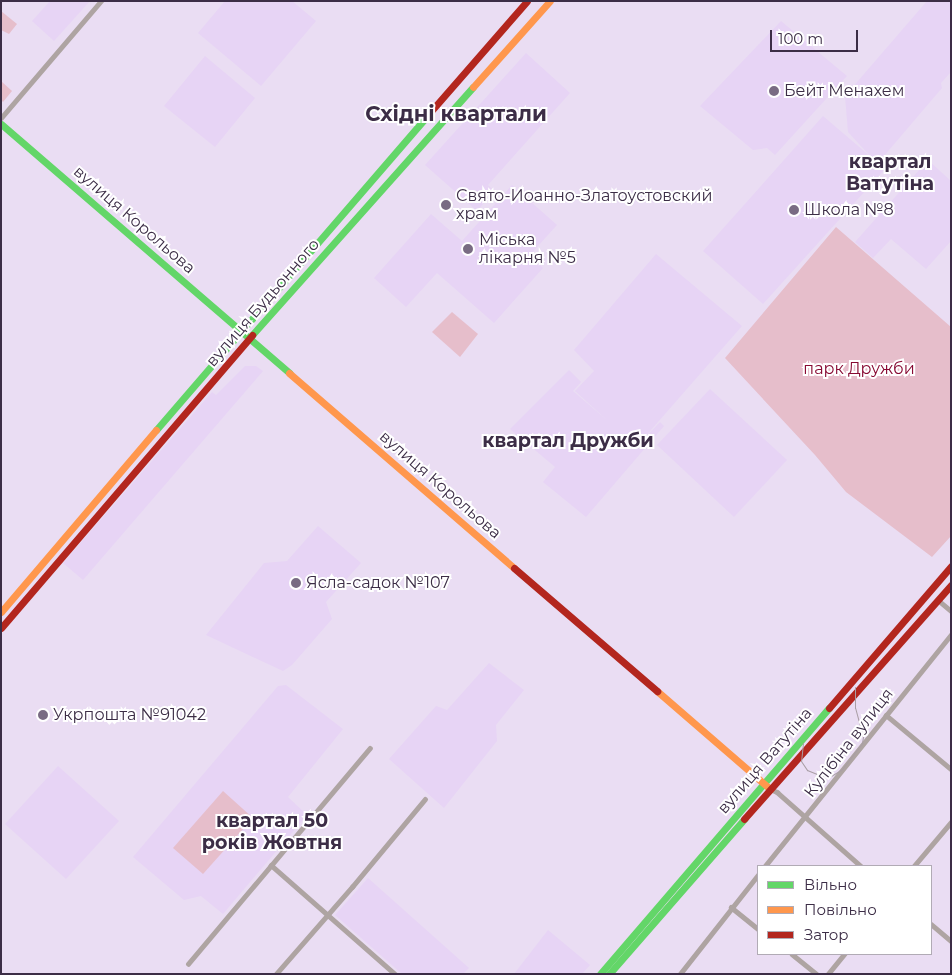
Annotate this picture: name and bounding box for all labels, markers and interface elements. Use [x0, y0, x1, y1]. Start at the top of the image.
scale bar [772, 20, 860, 52]
text: 100 m [778, 29, 823, 48]
place label: Бейт Менахем [784, 81, 904, 101]
marker: Бейт Менахем [768, 85, 780, 97]
district label: Східні квартали [365, 101, 547, 127]
district label: квартал Ватутіна [846, 151, 934, 195]
street label: вулиця Корольова [69, 162, 199, 278]
place label: Свято-Иоанно-Златоустовский храм [456, 186, 712, 224]
marker: Свято-Иоанно-Златоустовский храм [440, 199, 452, 211]
place label: Школа №8 [804, 200, 894, 220]
marker: Школа №8 [788, 204, 800, 216]
place label: Міська лікарня №5 [479, 230, 576, 268]
street label: вулиця Будьонного [202, 235, 324, 371]
marker: Міська лікарня №5 [461, 242, 475, 256]
park label: парк Дружби [803, 359, 915, 379]
street label: вулиця Корольова [375, 427, 505, 543]
district label: квартал Дружби [482, 430, 654, 452]
place label: Ясла-садок №107 [306, 573, 450, 593]
marker: Ясла-садок №107 [290, 577, 302, 589]
street label: Кулібіна вулиця [800, 685, 898, 801]
street label: вулиця Ватутіна [714, 704, 816, 818]
place label: Укрпошта №91042 [53, 705, 206, 725]
marker: Укрпошта №91042 [37, 709, 49, 721]
district label: квартал 50 років Жовтня [202, 810, 342, 854]
legend [757, 865, 932, 955]
text: Вільно [804, 875, 857, 894]
text: Повільно [804, 900, 877, 919]
text: Затор [804, 925, 849, 944]

